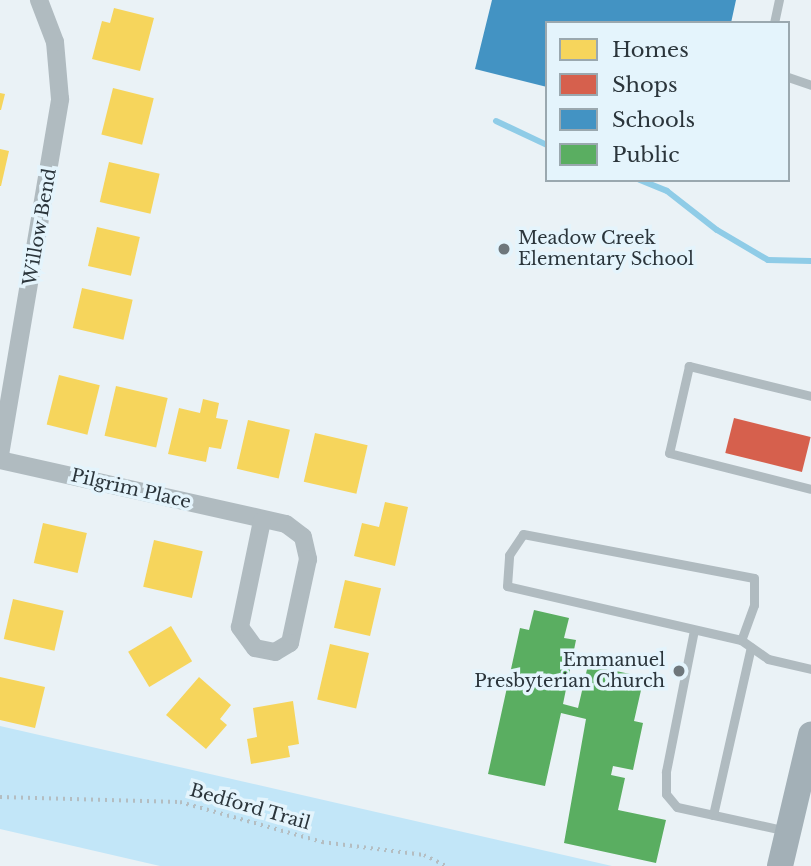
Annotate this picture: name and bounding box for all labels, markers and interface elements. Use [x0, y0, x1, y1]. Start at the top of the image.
legend [545, 21, 790, 182]
text: Homes [612, 37, 689, 63]
text: Shops [612, 72, 678, 98]
text: Schools [612, 107, 695, 133]
text: Public [612, 142, 679, 168]
street label: Willow Bend [19, 166, 61, 288]
place label: Meadow Creek Elementary School [518, 228, 694, 270]
marker: Meadow Creek Elementary School [496, 241, 512, 257]
street label: Pilgrim Place [69, 465, 193, 513]
place label: Emmanuel Presbyterian Church [474, 650, 665, 692]
marker: Emmanuel Presbyterian Church [671, 663, 687, 679]
street label: Bedford Trail [187, 779, 313, 835]

